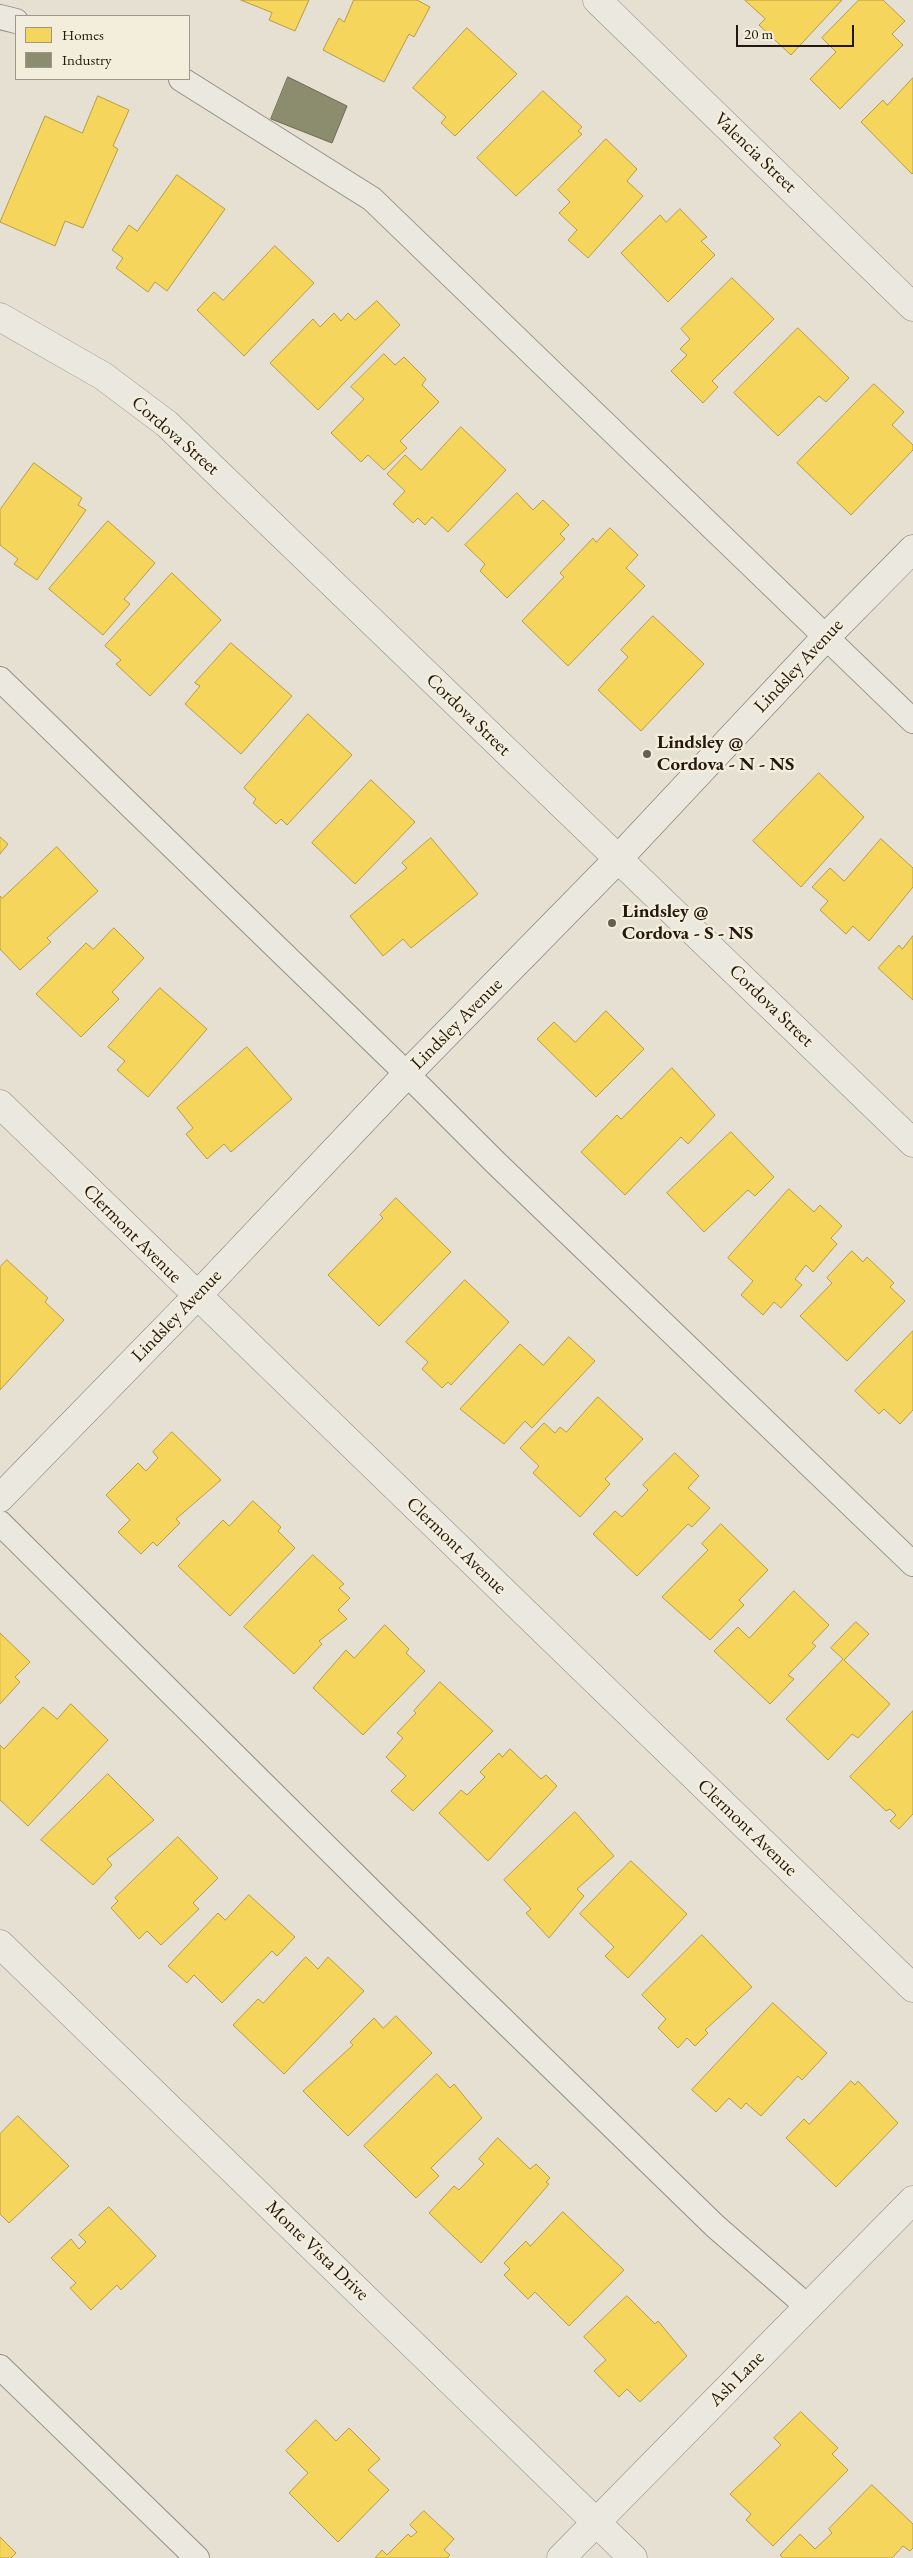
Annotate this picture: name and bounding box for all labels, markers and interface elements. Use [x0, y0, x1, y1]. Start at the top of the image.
legend [15, 15, 190, 80]
scale bar [738, 15, 856, 47]
text: 20 m [744, 24, 773, 43]
text: Homes [62, 25, 104, 44]
text: Industry [62, 50, 112, 69]
street label: Valencia Street [709, 108, 801, 198]
street label: Cordova Street [126, 392, 224, 480]
street label: Lindsley Avenue [750, 614, 848, 718]
street label: Cordova Street [421, 669, 515, 761]
place label: Lindsley @ Cordova - N - NS [657, 732, 794, 776]
marker: Lindsley @ Cordova - N - NS [641, 748, 653, 760]
place label: Lindsley @ Cordova - S - NS [622, 901, 753, 945]
marker: Lindsley @ Cordova - S - NS [606, 917, 618, 929]
street label: Cordova Street [724, 960, 818, 1052]
street label: Lindsley Avenue [406, 973, 508, 1075]
street label: Clermont Avenue [78, 1180, 186, 1288]
street label: Lindsley Avenue [127, 1265, 227, 1367]
street label: Clermont Avenue [401, 1493, 511, 1599]
street label: Clermont Avenue [692, 1775, 802, 1881]
street label: Monte Vista Drive [261, 2196, 373, 2306]
street label: Ash Lane [705, 2347, 769, 2411]

